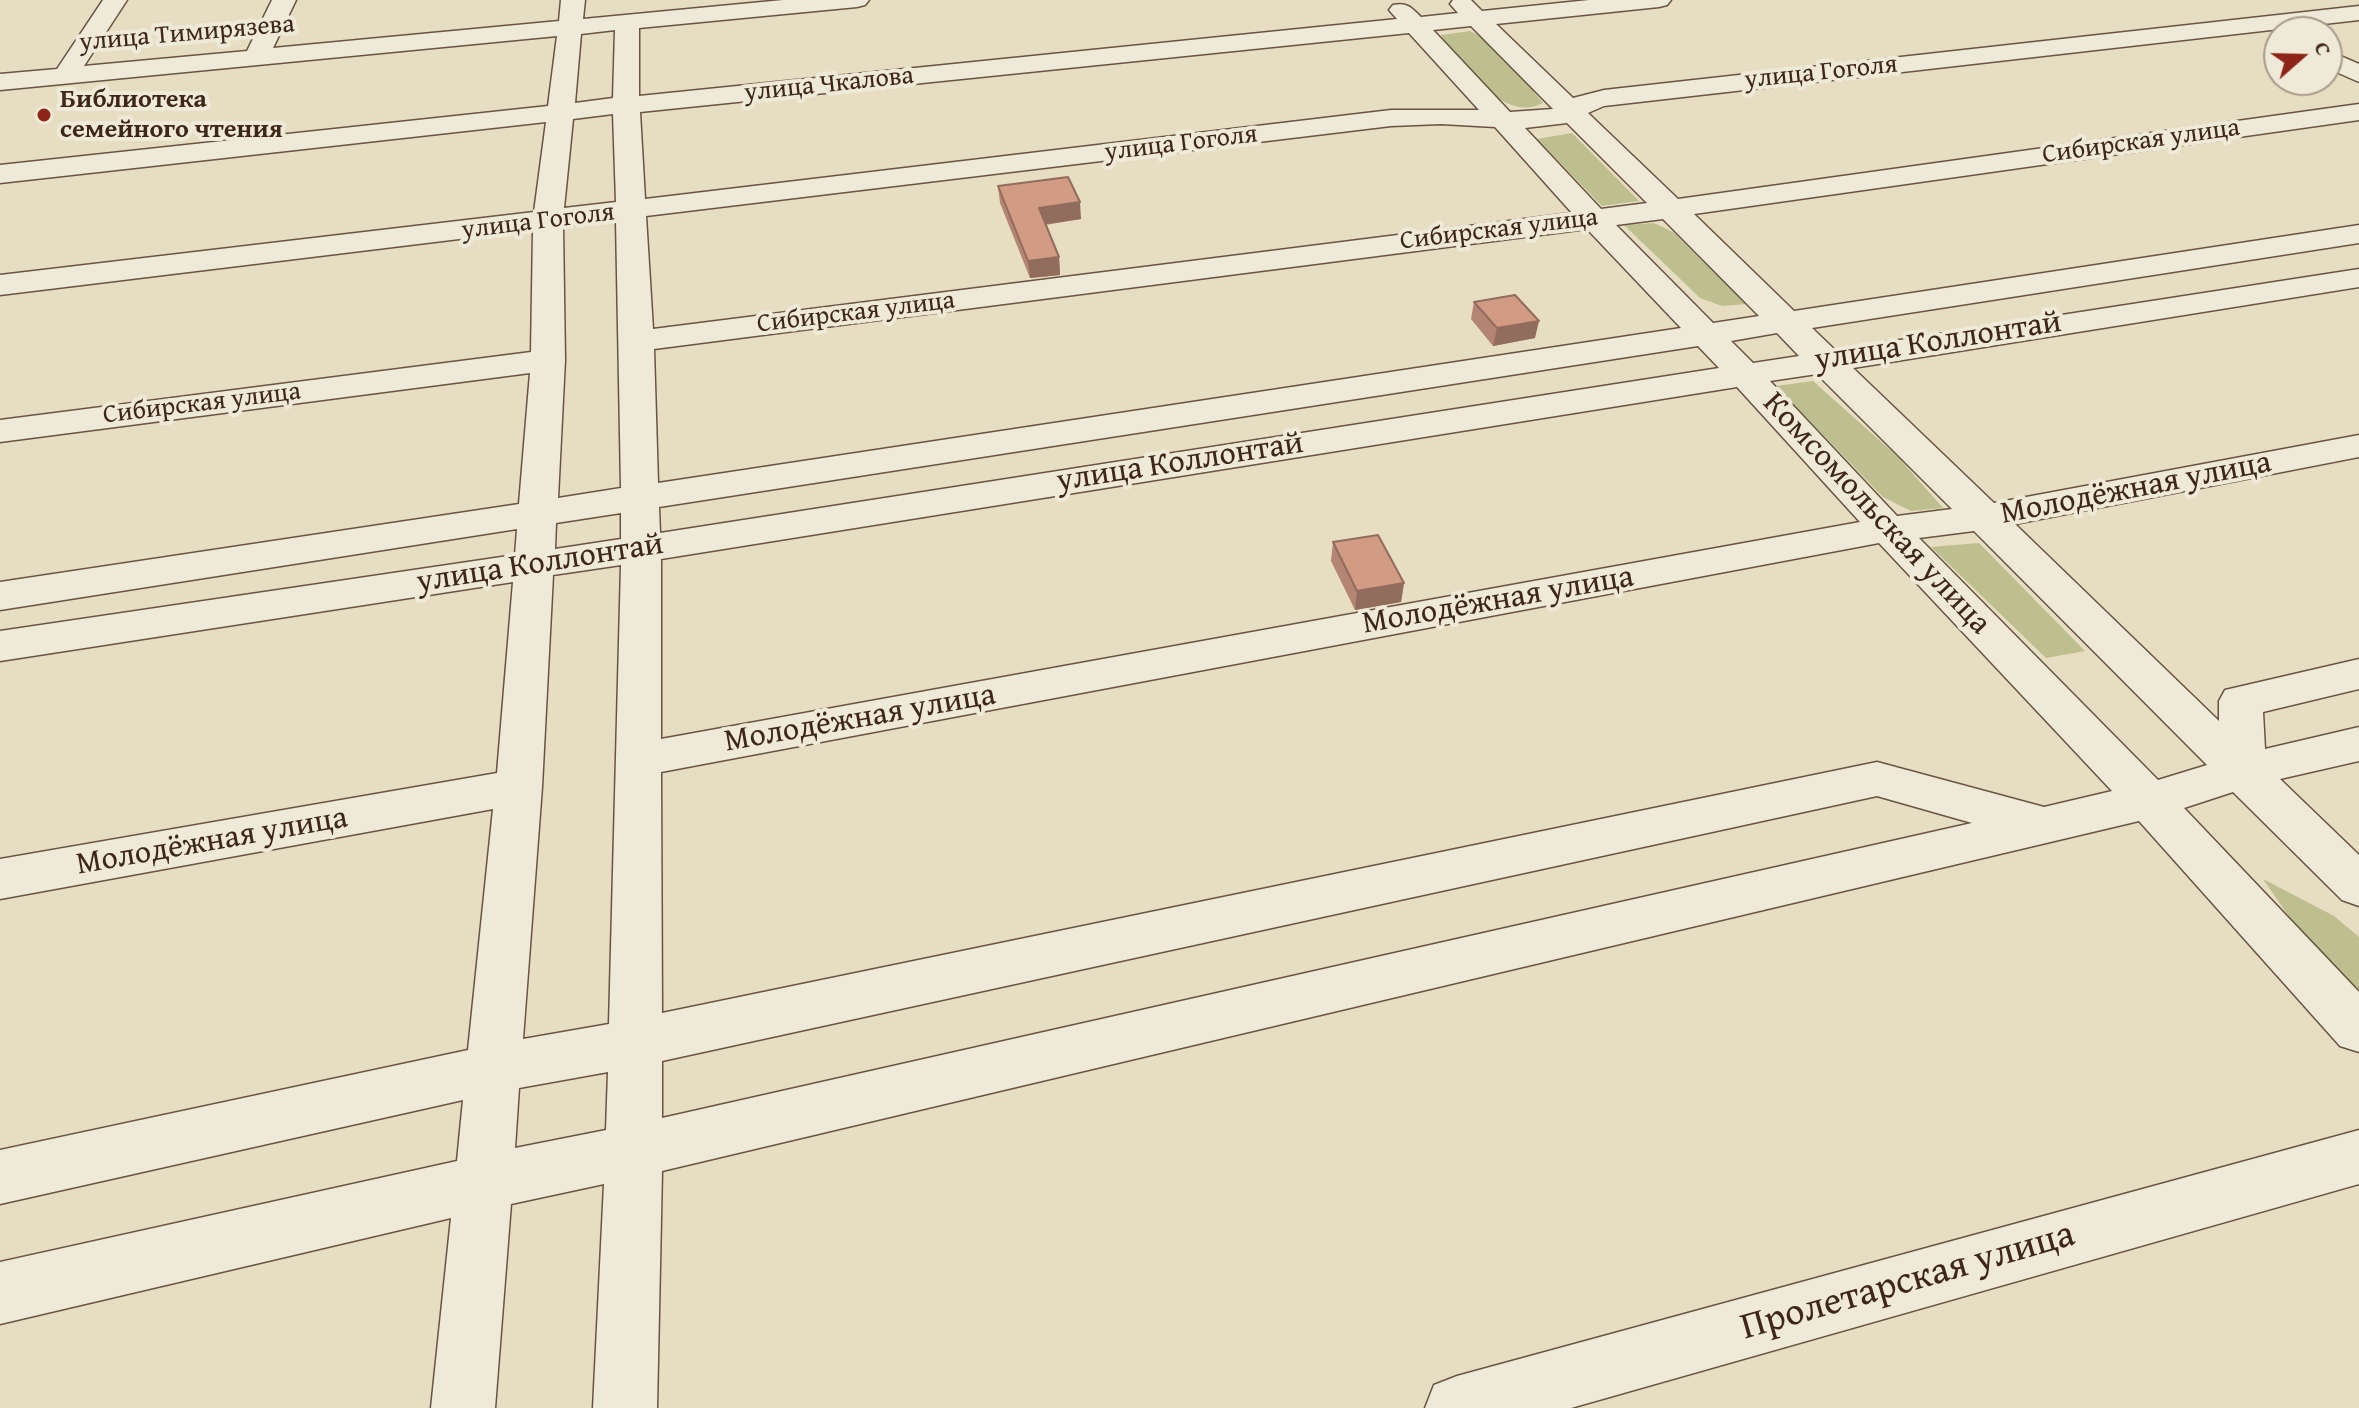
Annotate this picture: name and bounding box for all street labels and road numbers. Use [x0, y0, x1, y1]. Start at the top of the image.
street label: улица Тимирязева [78, 9, 296, 59]
street label: улица Гоголя [1743, 49, 1899, 97]
street label: улица Чкалова [743, 61, 915, 109]
street label: Сибирская улица [2040, 113, 2242, 171]
street label: улица Гоголя [1103, 119, 1259, 169]
street label: улица Гоголя [460, 197, 616, 247]
street label: Сибирская улица [1398, 202, 1600, 258]
street label: Сибирская улица [755, 285, 957, 341]
street label: улица Коллонтай [1812, 304, 2064, 380]
street label: Сибирская улица [101, 376, 303, 432]
street label: Комсомольская улица [1754, 385, 1998, 643]
street label: улица Коллонтай [1054, 425, 1306, 501]
street label: Молодёжная улица [1998, 444, 2274, 534]
street label: улица Коллонтай [414, 526, 666, 602]
street label: Молодёжная улица [1359, 558, 1637, 644]
street label: Молодёжная улица [721, 676, 999, 762]
street label: Молодёжная улица [73, 799, 351, 885]
street label: Пролетарская улица [1736, 1213, 2080, 1351]

